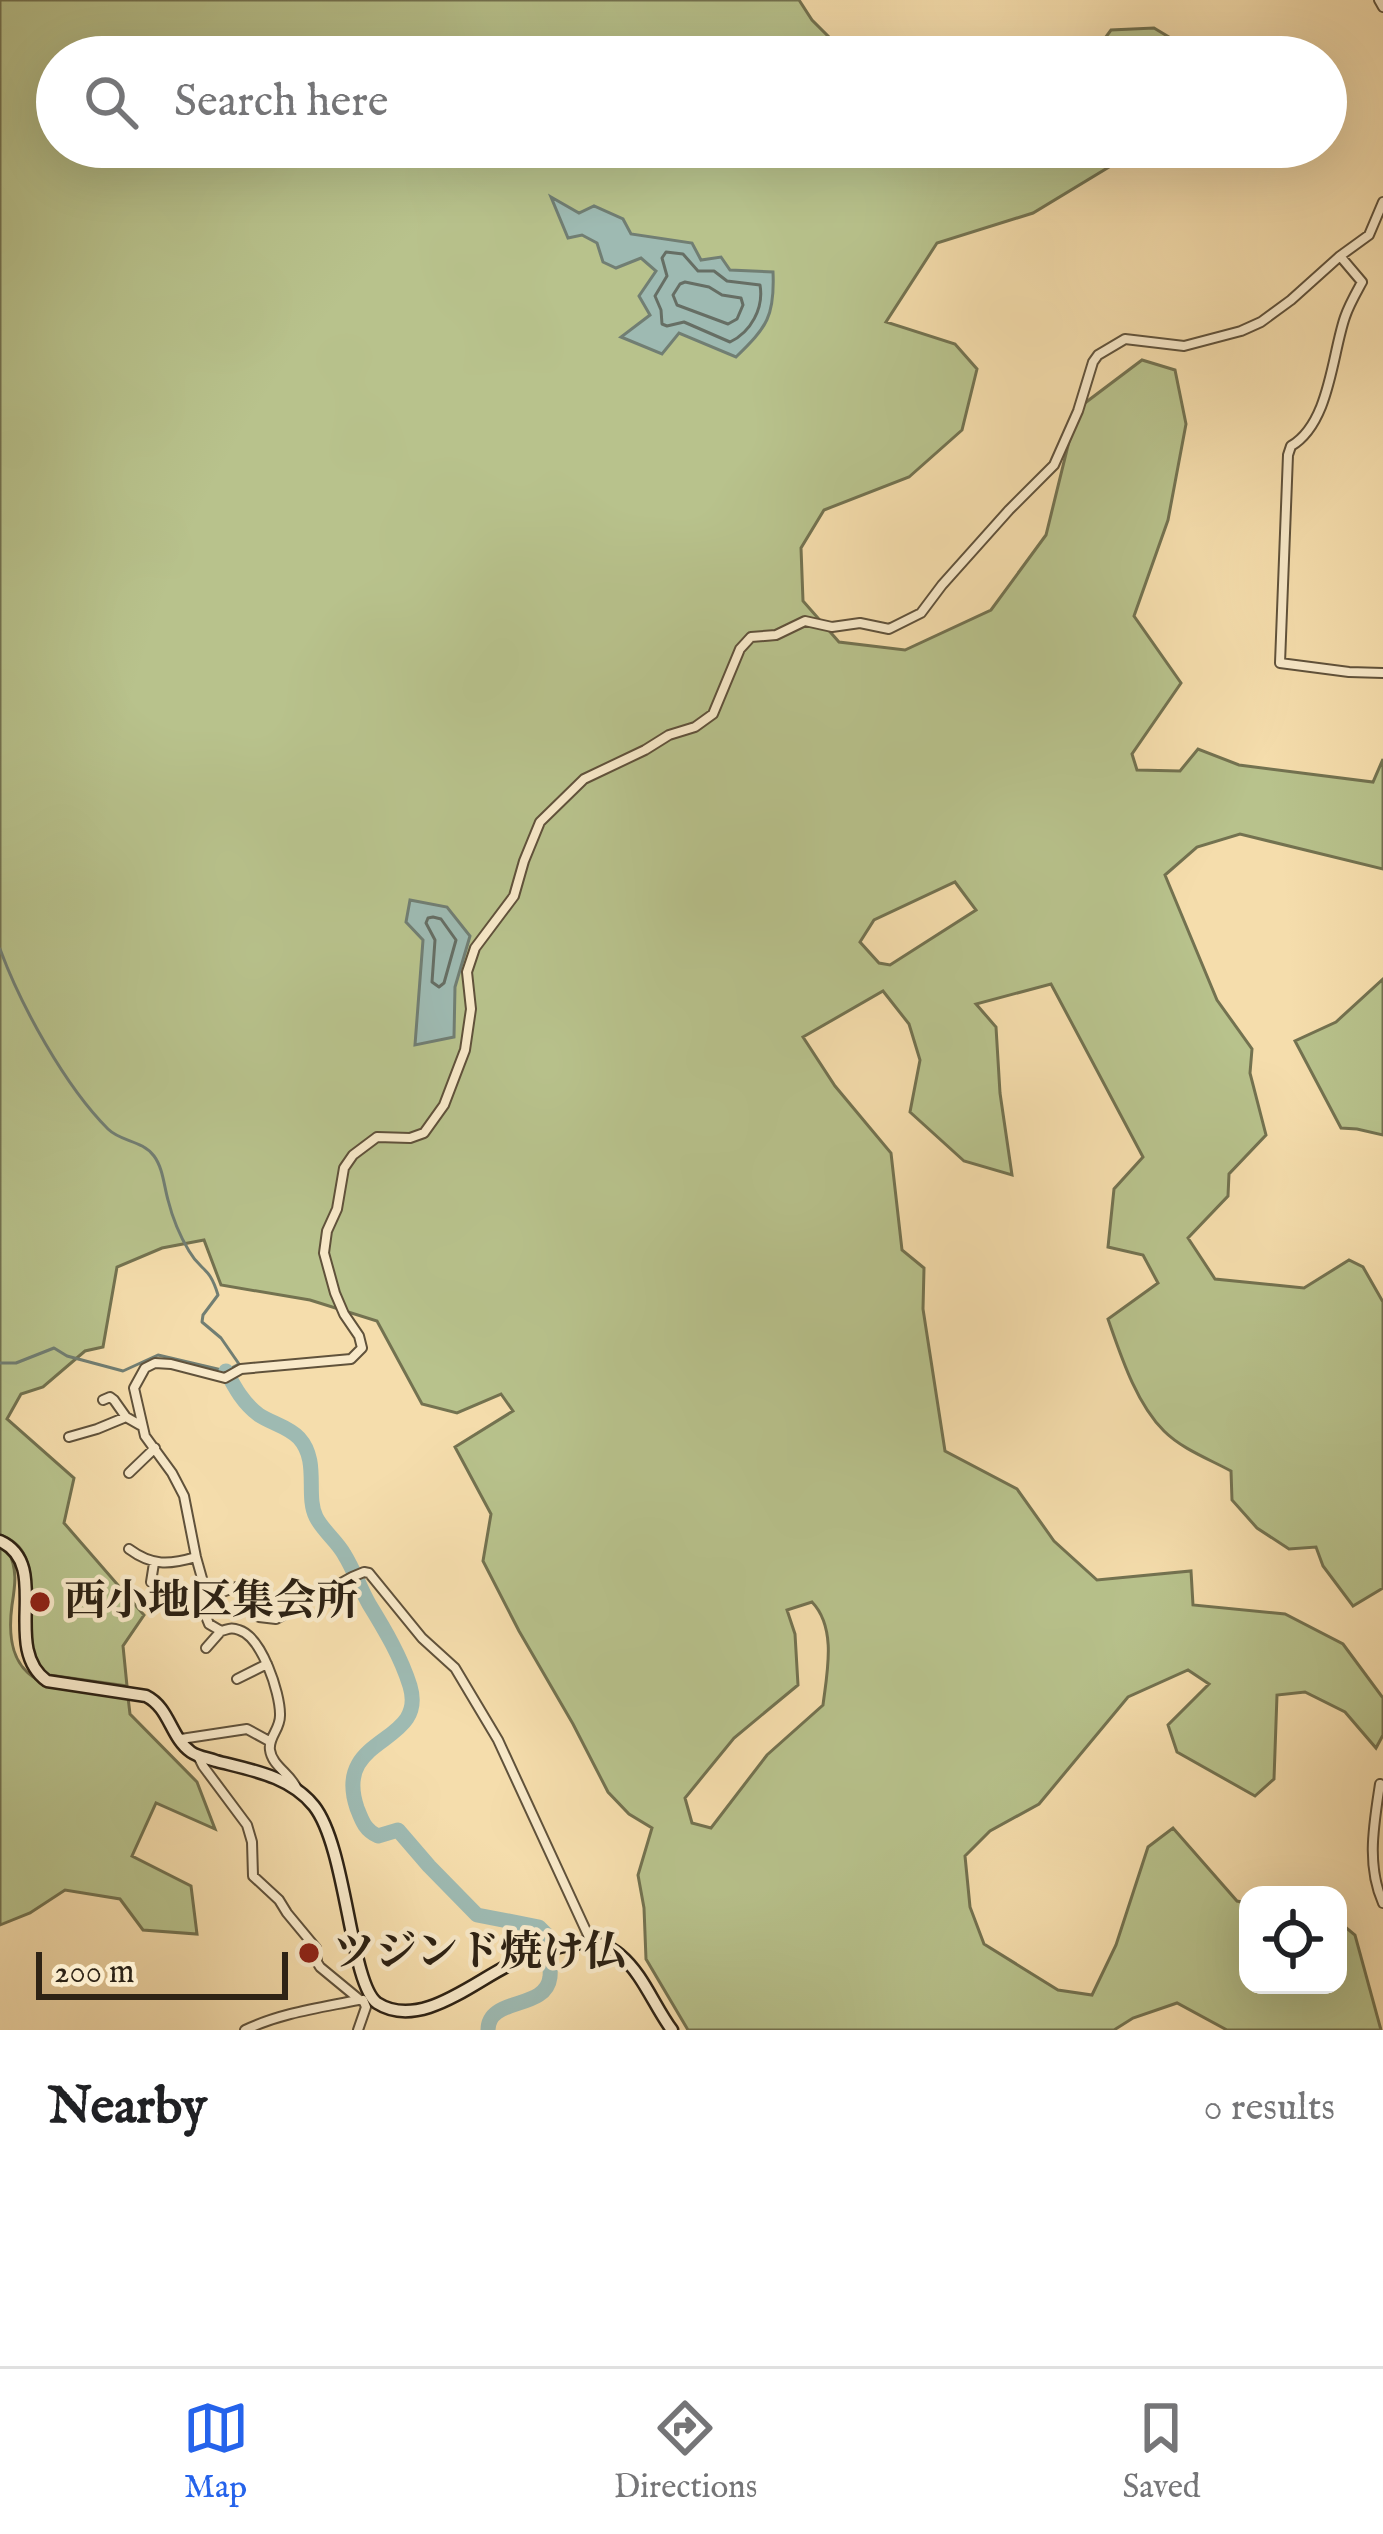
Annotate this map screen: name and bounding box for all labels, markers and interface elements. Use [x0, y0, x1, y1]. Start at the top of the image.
search box [36, 36, 1347, 168]
icon: search [78, 69, 144, 135]
text: Search here [174, 74, 388, 131]
place label: 西小地区集会所 [64, 1576, 358, 1629]
marker: 西小地区集会所 [27, 1589, 53, 1615]
map controls [1239, 1886, 1347, 1994]
button: locate [1239, 1886, 1347, 1994]
place label: ツジンド焼け仏 [333, 1927, 626, 1980]
marker: ツジンド焼け仏 [296, 1940, 322, 1966]
scale bar [36, 1946, 288, 1999]
text: 200 m [54, 1952, 135, 1994]
text: Nearby [48, 2076, 207, 2141]
text: 0 results [1203, 2084, 1335, 2133]
tab: Map [183, 2395, 249, 2509]
tab: Directions [614, 2395, 757, 2509]
tab: Saved [1122, 2395, 1200, 2509]

